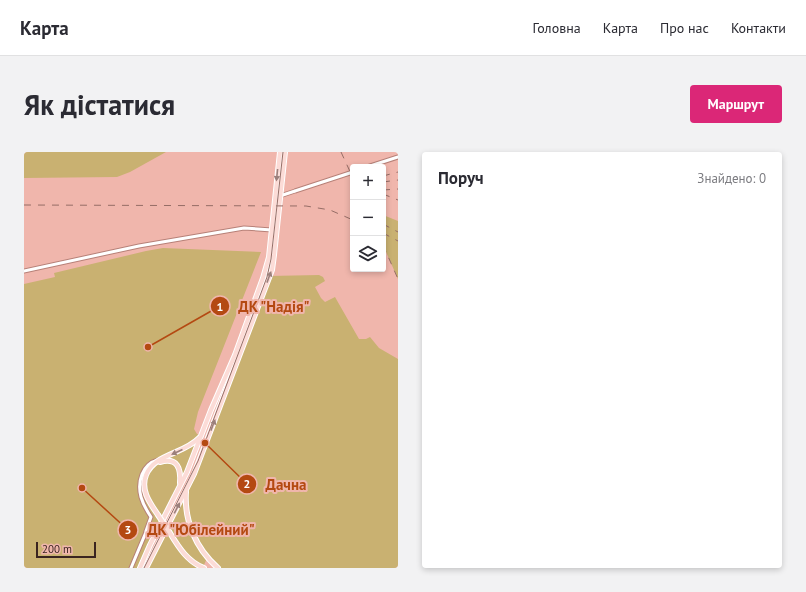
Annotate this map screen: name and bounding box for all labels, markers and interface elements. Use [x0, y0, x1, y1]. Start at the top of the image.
text: Карта [20, 16, 69, 40]
text: Головна [533, 19, 581, 37]
text: Карта [603, 19, 638, 37]
text: Про нас [660, 19, 709, 37]
text: Контакти [731, 19, 786, 37]
button: Маршрут [690, 85, 782, 123]
text: Як дістатися [24, 86, 175, 123]
map controls [350, 164, 386, 272]
button: + [350, 164, 386, 200]
text: Поруч [438, 167, 484, 189]
one-way arrow [274, 169, 280, 181]
text: Знайдено: 0 [697, 170, 766, 187]
button: − [350, 200, 386, 236]
button: layers [350, 236, 386, 272]
one-way arrow [266, 271, 272, 283]
callout: ДК "Надія" [210, 293, 319, 320]
text: ДК "Надія" [238, 297, 310, 316]
text: 1 [217, 299, 223, 314]
one-way arrow [211, 419, 217, 431]
one-way arrow [170, 450, 182, 456]
callout: Дачна [237, 471, 314, 498]
text: Дачна [266, 475, 306, 494]
text: 2 [244, 476, 250, 491]
one-way arrow [173, 503, 180, 514]
callout: ДК "Юбілейний" [118, 516, 263, 543]
text: ДК "Юбілейний" [147, 520, 255, 539]
text: 3 [125, 522, 131, 537]
scale bar [36, 540, 96, 559]
text: 200 m [42, 542, 72, 556]

